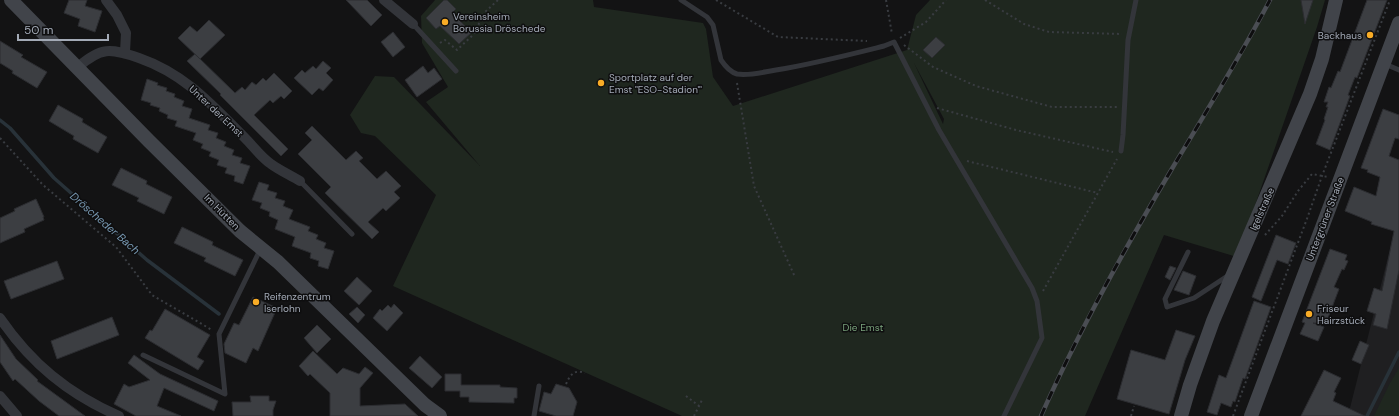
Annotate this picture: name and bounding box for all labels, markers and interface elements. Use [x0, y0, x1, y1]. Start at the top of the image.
place label: Vereinsheim Borussia Dröschede [453, 10, 546, 35]
scale bar [18, 16, 108, 42]
marker: Vereinsheim Borussia Dröschede [440, 17, 450, 27]
text: 50 m [24, 22, 53, 38]
place label: Backhaus [1318, 29, 1362, 42]
marker: Backhaus [1365, 30, 1375, 40]
place label: Sportplatz auf der Emst "ESO-Stadion'" [609, 71, 702, 96]
marker: Sportplatz auf der Emst "ESO-Stadion'" [596, 78, 606, 88]
street label: Unter der Emst [186, 82, 246, 140]
street label: Untergrüner Straße [1303, 175, 1347, 263]
street label: Igelstraße [1247, 185, 1277, 232]
water label: Dröscheder Bach [67, 189, 143, 257]
street label: Im Hütten [201, 191, 243, 233]
place label: Reifenzentrum Iserlohn [264, 290, 331, 315]
marker: Reifenzentrum Iserlohn [251, 297, 261, 307]
place label: Friseur Hairzstück [1317, 302, 1365, 327]
marker: Friseur Hairzstück [1304, 309, 1314, 319]
park label: Die Emst [843, 321, 884, 334]

